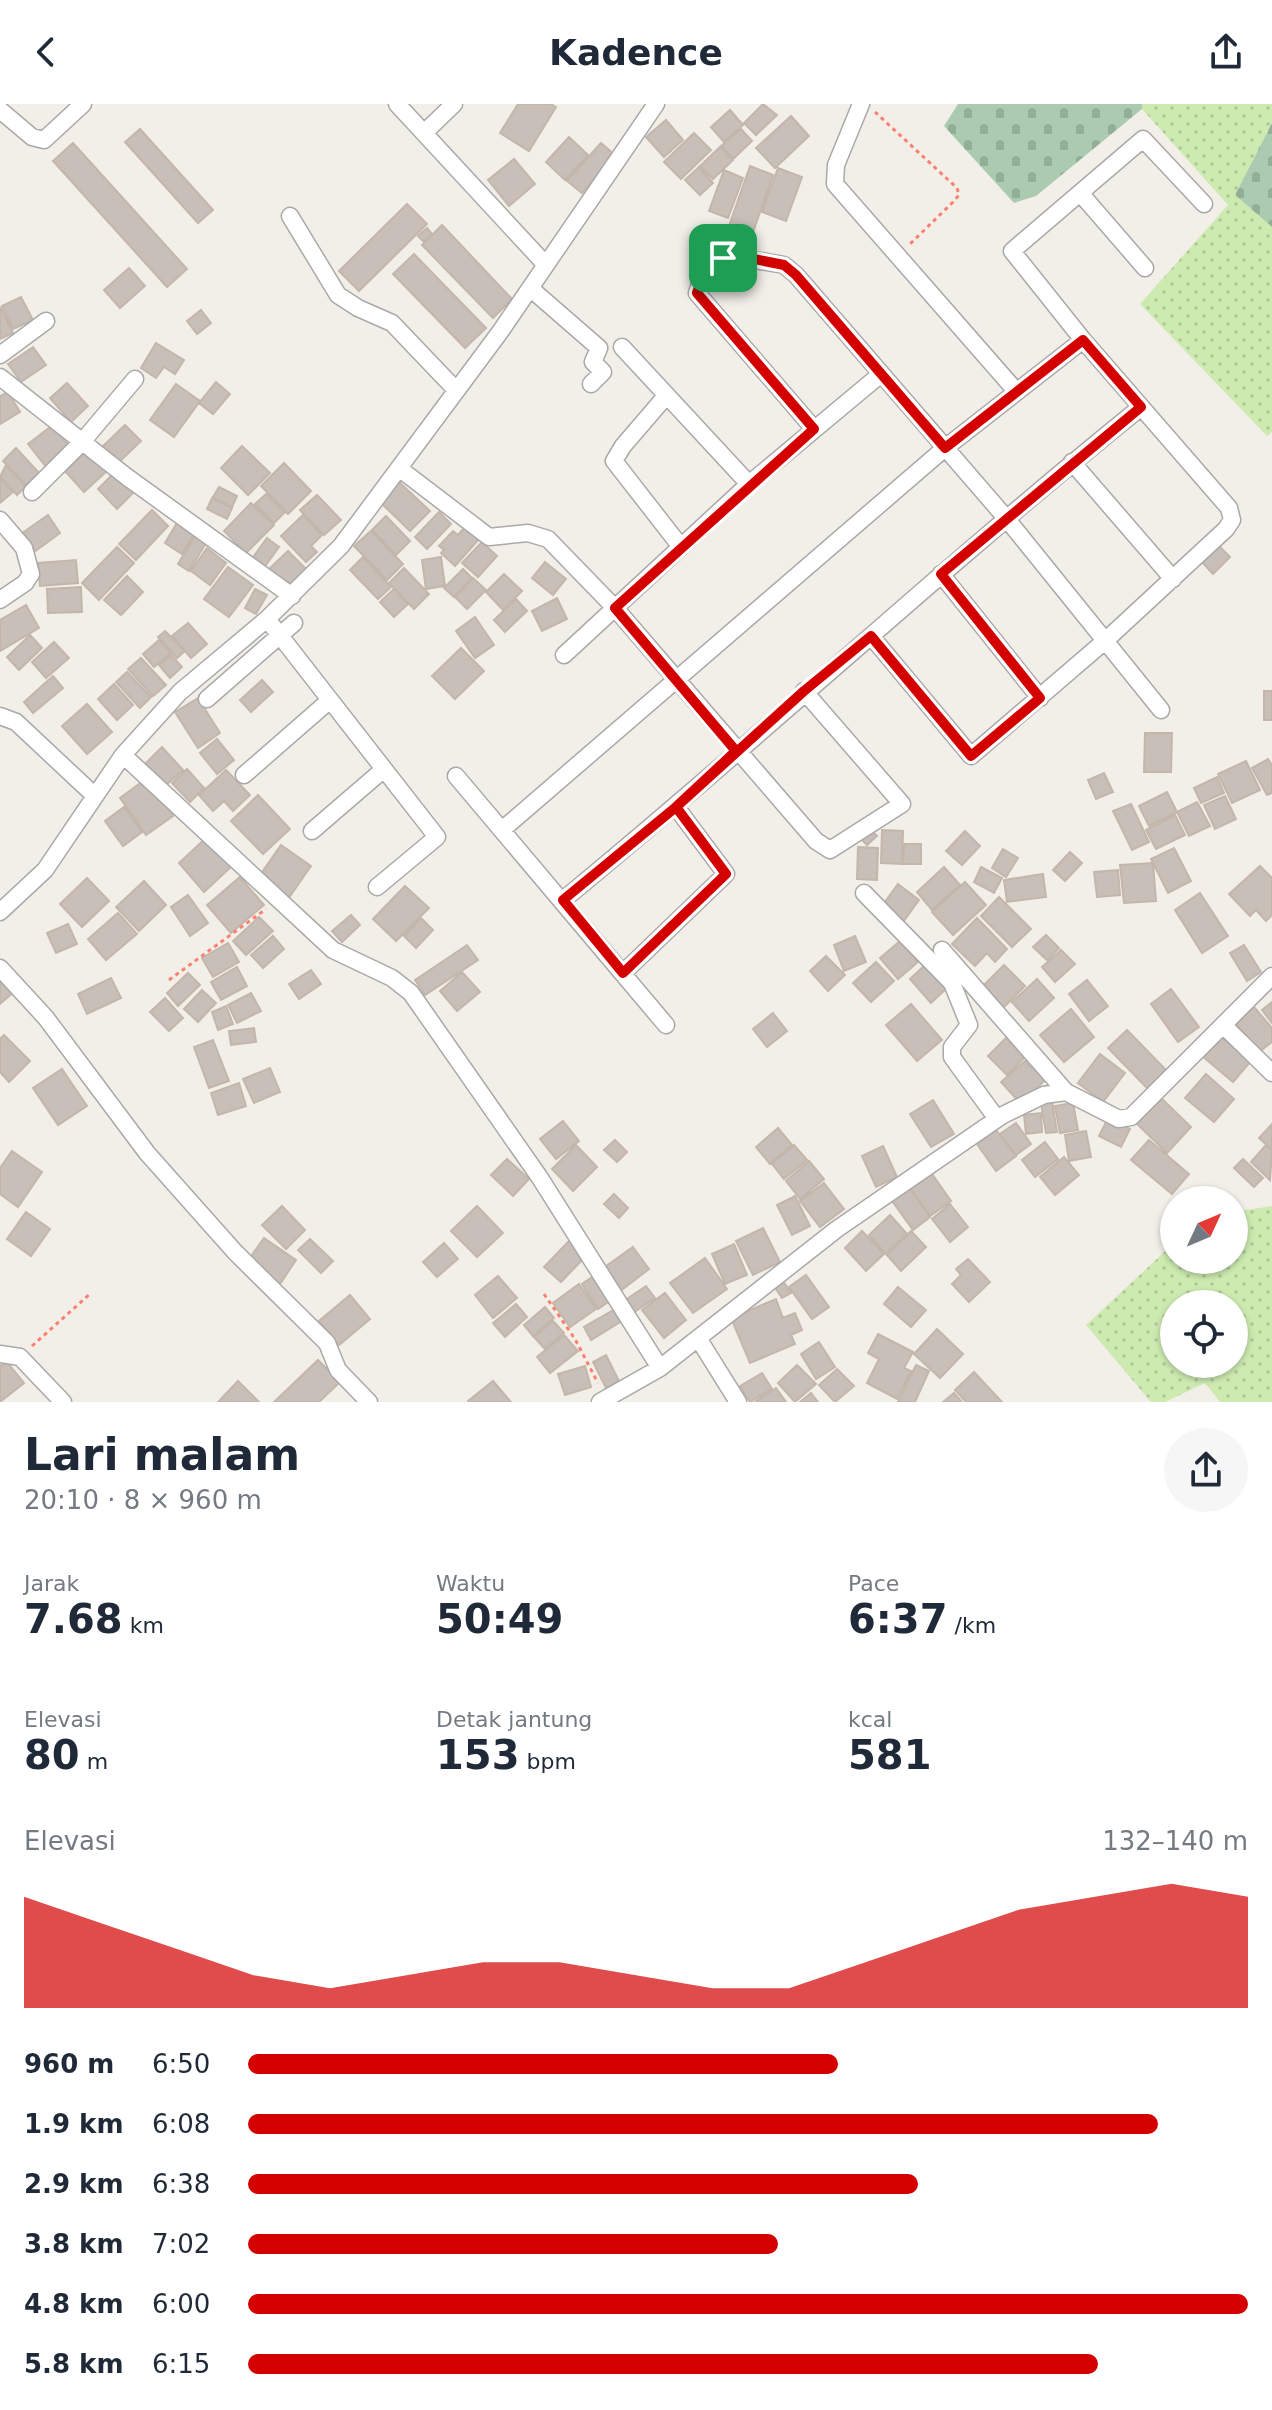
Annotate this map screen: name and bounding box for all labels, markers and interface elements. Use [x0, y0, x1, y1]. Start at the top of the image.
icon: back [24, 30, 68, 74]
icon: share [1204, 30, 1248, 74]
text: Kadence [549, 32, 723, 73]
pin [689, 224, 757, 292]
icon: arrive [701, 236, 745, 280]
north arrow [1160, 1186, 1248, 1274]
map controls [1160, 1186, 1248, 1378]
button: locate [1160, 1290, 1248, 1378]
button: share [1164, 1428, 1248, 1512]
text: Lari malam [24, 1429, 300, 1480]
text: 20:10 · 8 × 960 m [24, 1485, 262, 1515]
text: Jarak [24, 1571, 79, 1596]
text: Waktu [436, 1571, 505, 1596]
text: Pace [848, 1571, 899, 1596]
text: 7.68 [24, 1596, 123, 1642]
text: 50:49 [436, 1596, 563, 1642]
text: 6:37 [848, 1596, 948, 1642]
text: km [123, 1613, 164, 1638]
text: /km [948, 1613, 996, 1638]
text: Elevasi [24, 1707, 102, 1732]
text: Detak jantung [436, 1707, 592, 1732]
text: kcal [848, 1707, 892, 1732]
text: 80 [24, 1732, 80, 1778]
text: 153 [436, 1732, 520, 1778]
text: 581 [848, 1732, 932, 1778]
text: m [80, 1749, 108, 1774]
text: bpm [520, 1749, 576, 1774]
text: Elevasi [24, 1826, 116, 1856]
text: 132–140 m [1102, 1826, 1248, 1856]
text: 960 m [24, 2049, 114, 2079]
text: 6:50 [152, 2049, 210, 2079]
text: 1.9 km [24, 2109, 124, 2139]
text: 6:08 [152, 2109, 210, 2139]
text: 2.9 km [24, 2169, 124, 2199]
text: 6:38 [152, 2169, 210, 2199]
text: 3.8 km [24, 2229, 124, 2259]
text: 7:02 [152, 2229, 210, 2259]
text: 4.8 km [24, 2289, 124, 2319]
text: 6:00 [152, 2289, 210, 2319]
text: 5.8 km [24, 2349, 124, 2379]
text: 6:15 [152, 2349, 210, 2379]

